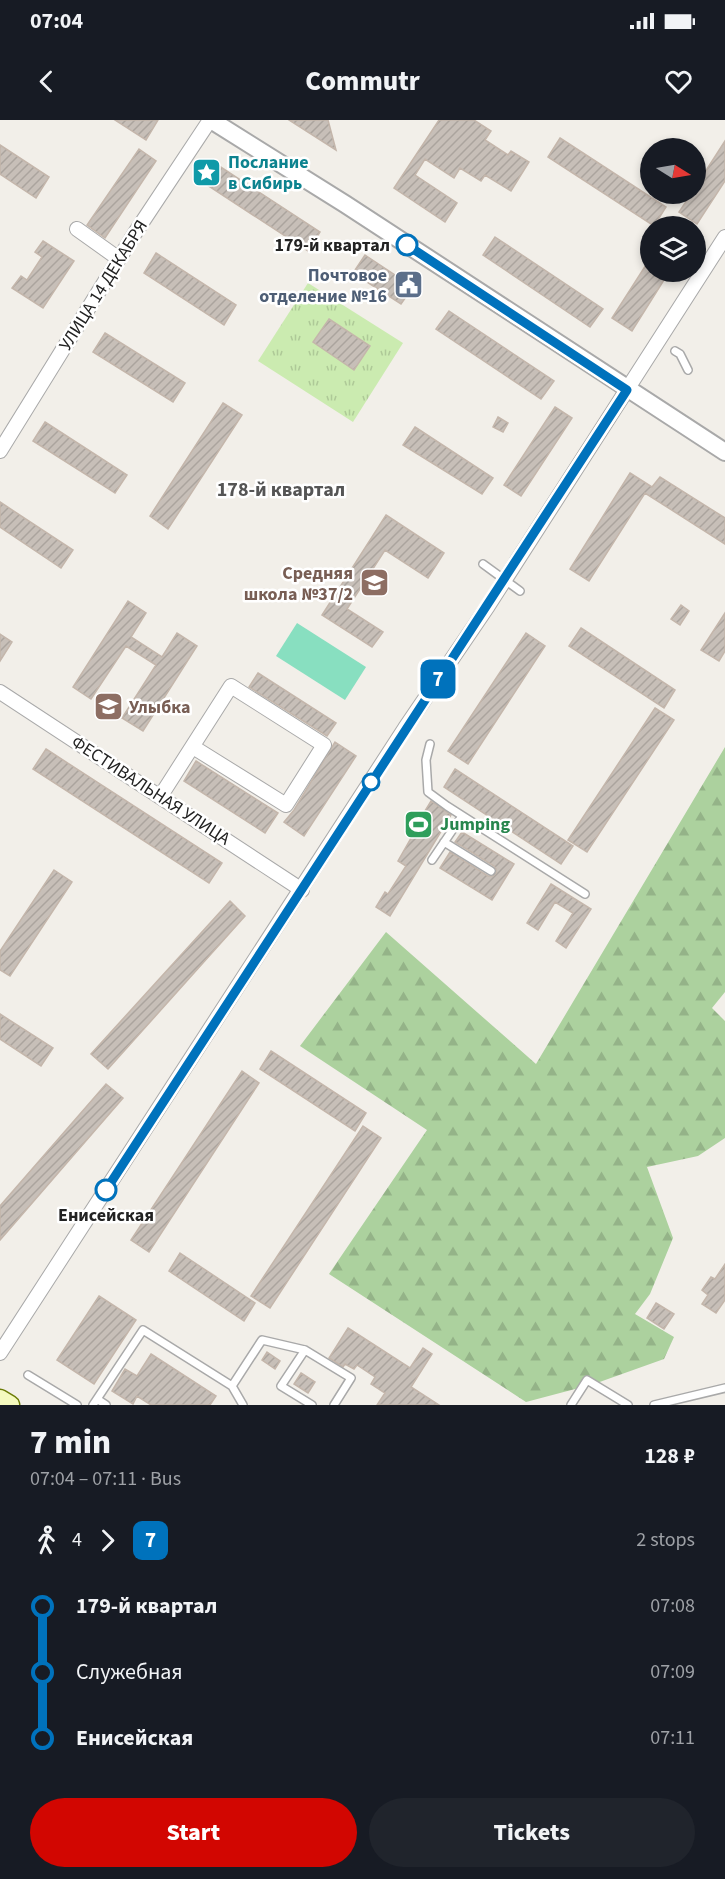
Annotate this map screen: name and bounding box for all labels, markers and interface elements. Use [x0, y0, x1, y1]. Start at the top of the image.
text: 07:04 [30, 5, 83, 37]
text: Commutr [305, 62, 420, 101]
icon: back [30, 65, 63, 98]
icon: heart [662, 65, 695, 98]
north arrow [640, 138, 706, 204]
map controls [640, 138, 706, 282]
place label: Послание в Сибирь [228, 150, 309, 196]
place icon: Послание в Сибирь [191, 156, 223, 188]
street label: УЛИЦА 14 ДЕКАБРЯ [53, 215, 154, 355]
button: layers [640, 216, 706, 282]
place label: 179-й квартал [274, 233, 390, 258]
marker: 179-й квартал [396, 234, 418, 256]
place label: Почтовое отделение №16 [259, 263, 387, 309]
public building icon: Почтовое отделение №16 [392, 269, 424, 301]
district label: 178-й квартал [217, 476, 345, 504]
place label: Средняя школа №37/2 [244, 561, 353, 607]
school or university icon: Средняя школа №37/2 [358, 567, 390, 599]
line badge: 7 [418, 660, 458, 698]
text: 7 [432, 664, 444, 694]
school or university icon: Улыбка [92, 691, 124, 723]
place label: Улыбка [129, 695, 190, 720]
street label: ФЕСТИВАЛЬНАЯ УЛИЦА [66, 730, 235, 851]
unlabelled marker [362, 773, 380, 791]
sports icon: Jumping [403, 808, 435, 840]
place label: Jumping [440, 812, 510, 837]
marker: Енисейская [95, 1179, 117, 1201]
place label: Енисейская [58, 1203, 154, 1228]
text: 7 min [30, 1419, 111, 1466]
text: 128 ₽ [644, 1440, 695, 1472]
text: 07:04 – 07:11 · Bus [30, 1465, 181, 1493]
icon: walk [30, 1524, 63, 1557]
icon: forward [91, 1524, 124, 1557]
text: 7 [145, 1525, 156, 1555]
text: 4 [72, 1526, 82, 1554]
text: 2 stops [636, 1526, 695, 1554]
text: 179-й квартал [76, 1590, 217, 1622]
text: 07:08 [650, 1592, 695, 1620]
text: Служебная [76, 1656, 183, 1688]
text: 07:09 [650, 1658, 695, 1686]
text: Енисейская [76, 1722, 193, 1754]
text: 07:11 [650, 1724, 695, 1752]
button: Start [30, 1798, 357, 1867]
button: Tickets [369, 1798, 695, 1867]

